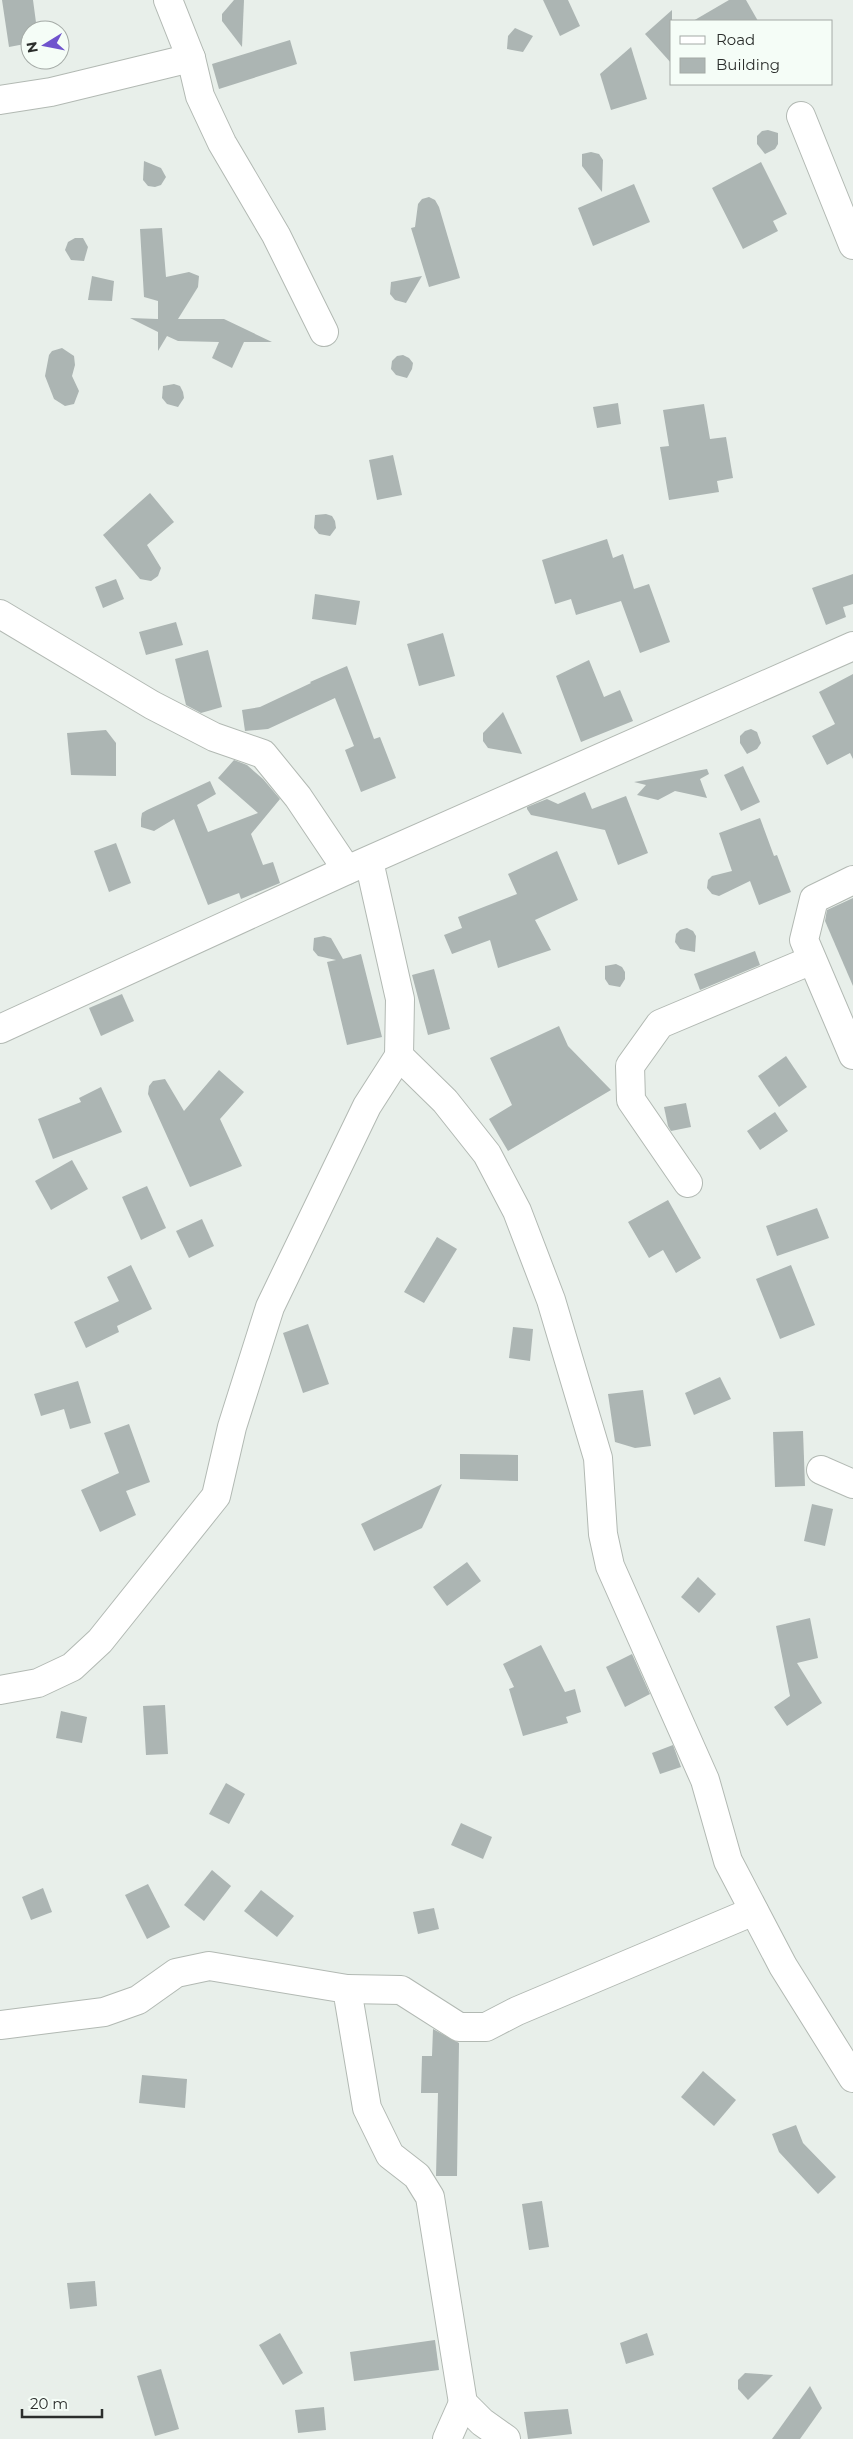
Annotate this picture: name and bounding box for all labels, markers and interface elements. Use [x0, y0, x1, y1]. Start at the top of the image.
north arrow [20, 20, 70, 70]
legend [670, 20, 833, 85]
text: Road [716, 30, 755, 49]
text: N [22, 40, 42, 54]
text: Building [716, 55, 780, 74]
scale bar [22, 2386, 102, 2418]
text: 20 m [30, 2394, 68, 2413]

